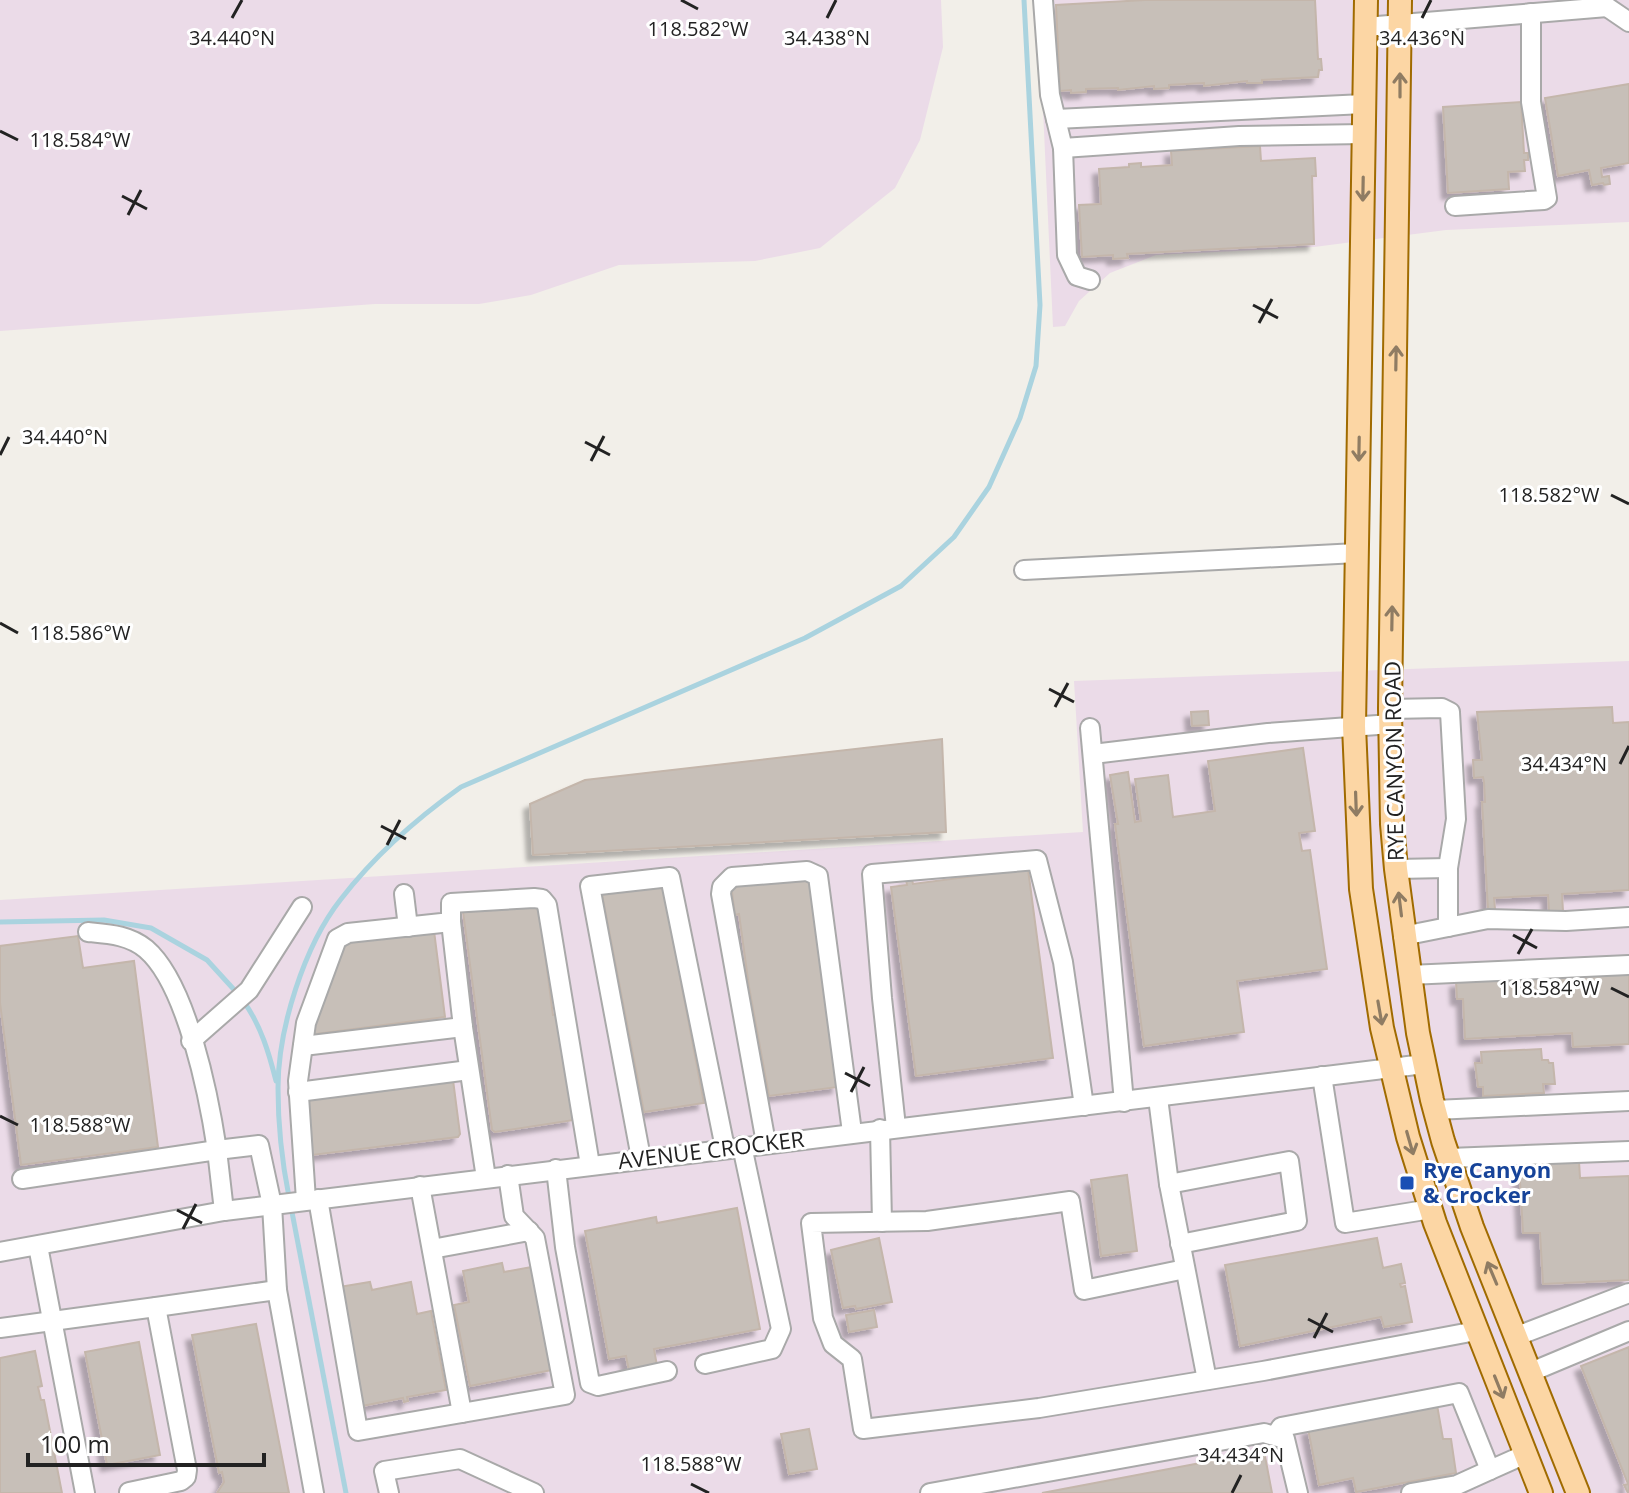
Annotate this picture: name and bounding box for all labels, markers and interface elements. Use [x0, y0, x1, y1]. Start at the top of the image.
text: 118.582°W [648, 15, 749, 42]
text: 34.440°N [189, 24, 275, 51]
text: 34.438°N [784, 24, 870, 51]
text: 34.436°N [1379, 24, 1465, 51]
one-way arrow [1392, 72, 1408, 99]
text: 118.584°W [30, 126, 131, 153]
one-way arrow [1355, 175, 1371, 202]
one-way arrow [1389, 345, 1404, 372]
text: 34.440°N [22, 423, 108, 450]
one-way arrow [1351, 435, 1366, 462]
text: 118.582°W [1499, 481, 1600, 508]
one-way arrow [1384, 605, 1400, 632]
text: 118.586°W [30, 619, 131, 646]
street label: RYE CANYON ROAD [1376, 661, 1410, 861]
text: 34.434°N [1521, 750, 1607, 777]
one-way arrow [1349, 790, 1364, 817]
one-way arrow [1392, 891, 1407, 917]
text: 118.584°W [1499, 974, 1600, 1001]
one-way arrow [1373, 1000, 1388, 1026]
text: 118.588°W [30, 1111, 131, 1138]
street label: AVENUE CROCKER [616, 1123, 806, 1175]
one-way arrow [1403, 1130, 1418, 1156]
place label: Rye Canyon & Crocker [1423, 1154, 1551, 1209]
marker: Rye Canyon & Crocker [1398, 1174, 1416, 1192]
one-way arrow [1483, 1261, 1498, 1286]
one-way arrow [1493, 1374, 1507, 1399]
scale bar [28, 1417, 264, 1467]
text: 100 m [40, 1427, 110, 1460]
text: 34.434°N [1198, 1441, 1284, 1468]
text: 118.588°W [641, 1450, 742, 1477]

